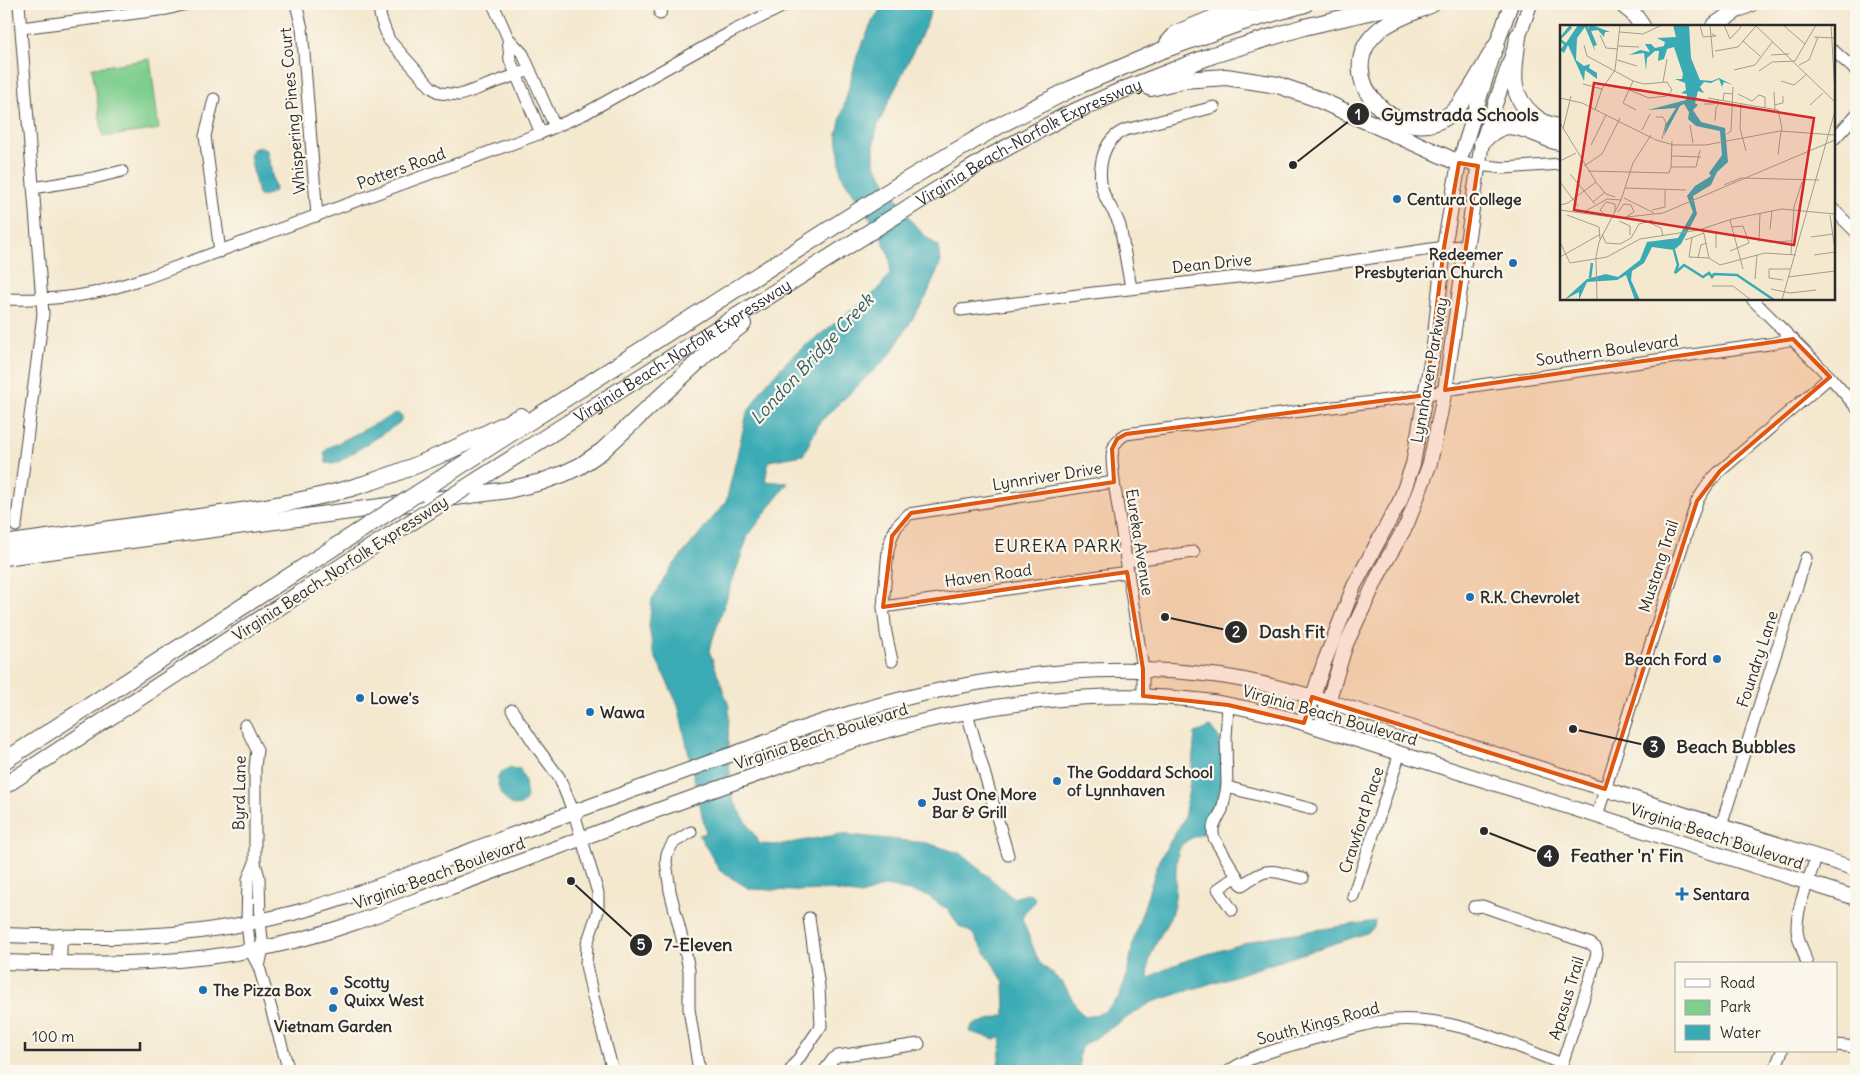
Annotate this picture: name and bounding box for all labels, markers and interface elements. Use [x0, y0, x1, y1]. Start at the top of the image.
inset map [1560, 25, 1835, 300]
street label: Whispering Pines Court [275, 26, 309, 195]
street label: Virginia Beach-Norfolk Expressway [913, 74, 1144, 210]
callout: Gymstrada Schools [1346, 98, 1548, 131]
text: Gymstrada Schools [1381, 103, 1539, 126]
text: 1 [1355, 105, 1361, 124]
street label: Potters Road [354, 143, 448, 193]
place label: Centura College [1407, 189, 1522, 210]
marker: Centura College [1391, 193, 1403, 205]
place label: Redeemer Presbyterian Church [1355, 244, 1503, 283]
street label: Dean Drive [1171, 249, 1253, 277]
marker: Redeemer Presbyterian Church [1507, 257, 1519, 269]
street label: Virginia Beach-Norfolk Expressway [570, 274, 795, 427]
water label: London Bridge Creek [745, 287, 879, 429]
street label: Lynnhaven Parkway [1406, 296, 1452, 444]
street label: Southern Boulevard [1534, 330, 1680, 370]
street label: Lynnriver Drive [991, 457, 1103, 495]
street label: Eureka Avenue [1122, 487, 1158, 597]
street label: Virginia Beach-Norfolk Expressway [229, 491, 451, 645]
street label: Mustang Trail [1634, 517, 1682, 615]
district label: EUREKA PARK [994, 534, 1122, 557]
street label: Haven Road [943, 559, 1033, 591]
place label: R.K. Chevrolet [1480, 587, 1580, 607]
marker: R.K. Chevrolet [1464, 591, 1476, 603]
street label: Foundry Lane [1732, 608, 1782, 710]
callout: Dash Fit [1224, 615, 1335, 648]
text: Dash Fit [1259, 620, 1326, 643]
text: 2 [1232, 622, 1240, 641]
place label: Beach Ford [1625, 649, 1708, 669]
marker: Beach Ford [1711, 653, 1723, 665]
street label: Virginia Beach Boulevard [1240, 680, 1420, 750]
place label: Lowe's [370, 688, 419, 708]
marker: Lowe's [354, 692, 366, 704]
street label: Virginia Beach Boulevard [732, 698, 910, 774]
place label: Wawa [600, 702, 645, 722]
marker: Wawa [584, 706, 596, 718]
callout: Beach Bubbles [1641, 731, 1806, 764]
text: Beach Bubbles [1676, 735, 1796, 758]
text: 3 [1650, 737, 1658, 756]
street label: Byrd Lane [228, 755, 250, 831]
place label: The Goddard School of Lynnhaven [1067, 762, 1213, 801]
street label: Crawford Place [1334, 764, 1388, 876]
marker: The Goddard School of Lynnhaven [1051, 775, 1063, 787]
place label: Just One More Bar & Grill [932, 784, 1037, 822]
marker: Just One More Bar & Grill [916, 797, 928, 809]
street label: Virginia Beach Boulevard [1628, 798, 1806, 874]
street label: Virginia Beach Boulevard [350, 833, 528, 913]
callout: Feather 'n' Fin [1536, 839, 1694, 872]
text: Feather 'n' Fin [1571, 844, 1684, 867]
text: 4 [1544, 846, 1553, 865]
place label: Sentara [1693, 884, 1750, 904]
marker: Sentara [1675, 887, 1689, 901]
callout: 7-Eleven [628, 929, 742, 962]
text: 7-Eleven [663, 933, 733, 956]
text: 5 [637, 935, 646, 954]
street label: Apasus Trail [1544, 954, 1588, 1042]
legend [1675, 962, 1838, 1052]
place label: Scotty Quixx West [344, 972, 424, 1010]
text: Road [1720, 973, 1755, 992]
place label: The Pizza Box [213, 980, 312, 1000]
marker: The Pizza Box [197, 984, 209, 996]
marker: Scotty Quixx West [328, 985, 340, 997]
street label: South Kings Road [1255, 997, 1381, 1049]
text: Park [1720, 997, 1751, 1016]
marker: Vietnam Garden [327, 1002, 339, 1014]
place label: Vietnam Garden [274, 1016, 392, 1036]
scale bar [25, 1020, 140, 1052]
text: Water [1720, 1023, 1761, 1042]
text: 100 m [32, 1027, 74, 1046]

